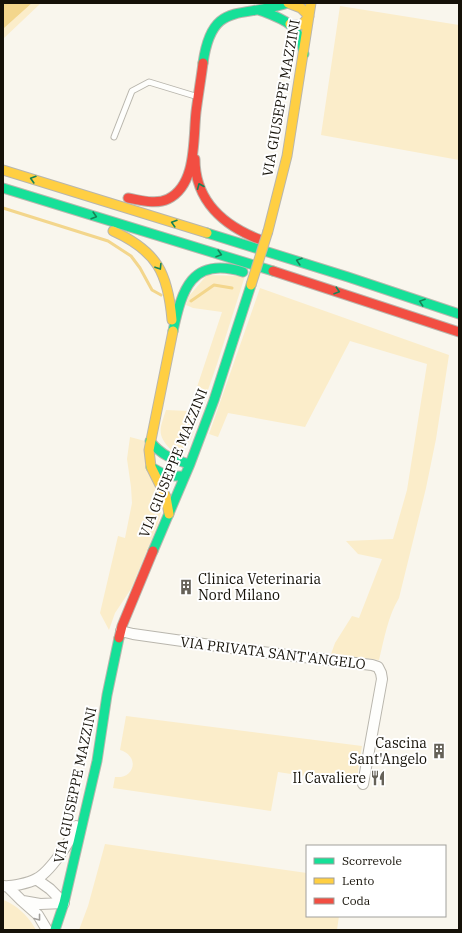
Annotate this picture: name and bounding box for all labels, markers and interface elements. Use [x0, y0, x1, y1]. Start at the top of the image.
street label: VIA GIUSEPPE MAZZINI [258, 18, 304, 178]
one-way arrow [29, 175, 36, 184]
one-way arrow [197, 183, 205, 190]
one-way arrow [91, 211, 98, 220]
one-way arrow [171, 219, 178, 228]
one-way arrow [215, 249, 222, 258]
one-way arrow [295, 257, 302, 266]
one-way arrow [154, 263, 162, 270]
one-way arrow [334, 286, 341, 295]
one-way arrow [419, 298, 426, 307]
street label: VIA GIUSEPPE MAZZINI [135, 386, 211, 540]
place label: Clinica Veterinaria Nord Milano [198, 570, 321, 604]
building icon: Clinica Veterinaria Nord Milano [177, 578, 195, 596]
street label: VIA PRIVATA SANT'ANGELO [179, 633, 367, 673]
street label: VIA GIUSEPPE MAZZINI [50, 705, 100, 865]
place label: Cascina Sant'Angelo [349, 734, 427, 768]
building icon: Cascina Sant'Angelo [430, 742, 448, 760]
place label: Il Cavaliere [293, 769, 366, 787]
restaurant icon: Il Cavaliere [369, 769, 387, 787]
legend [306, 845, 446, 917]
text: Scorrevole [342, 853, 402, 868]
text: Lento [342, 873, 374, 888]
text: Coda [342, 893, 371, 908]
one-way arrow [34, 913, 41, 920]

